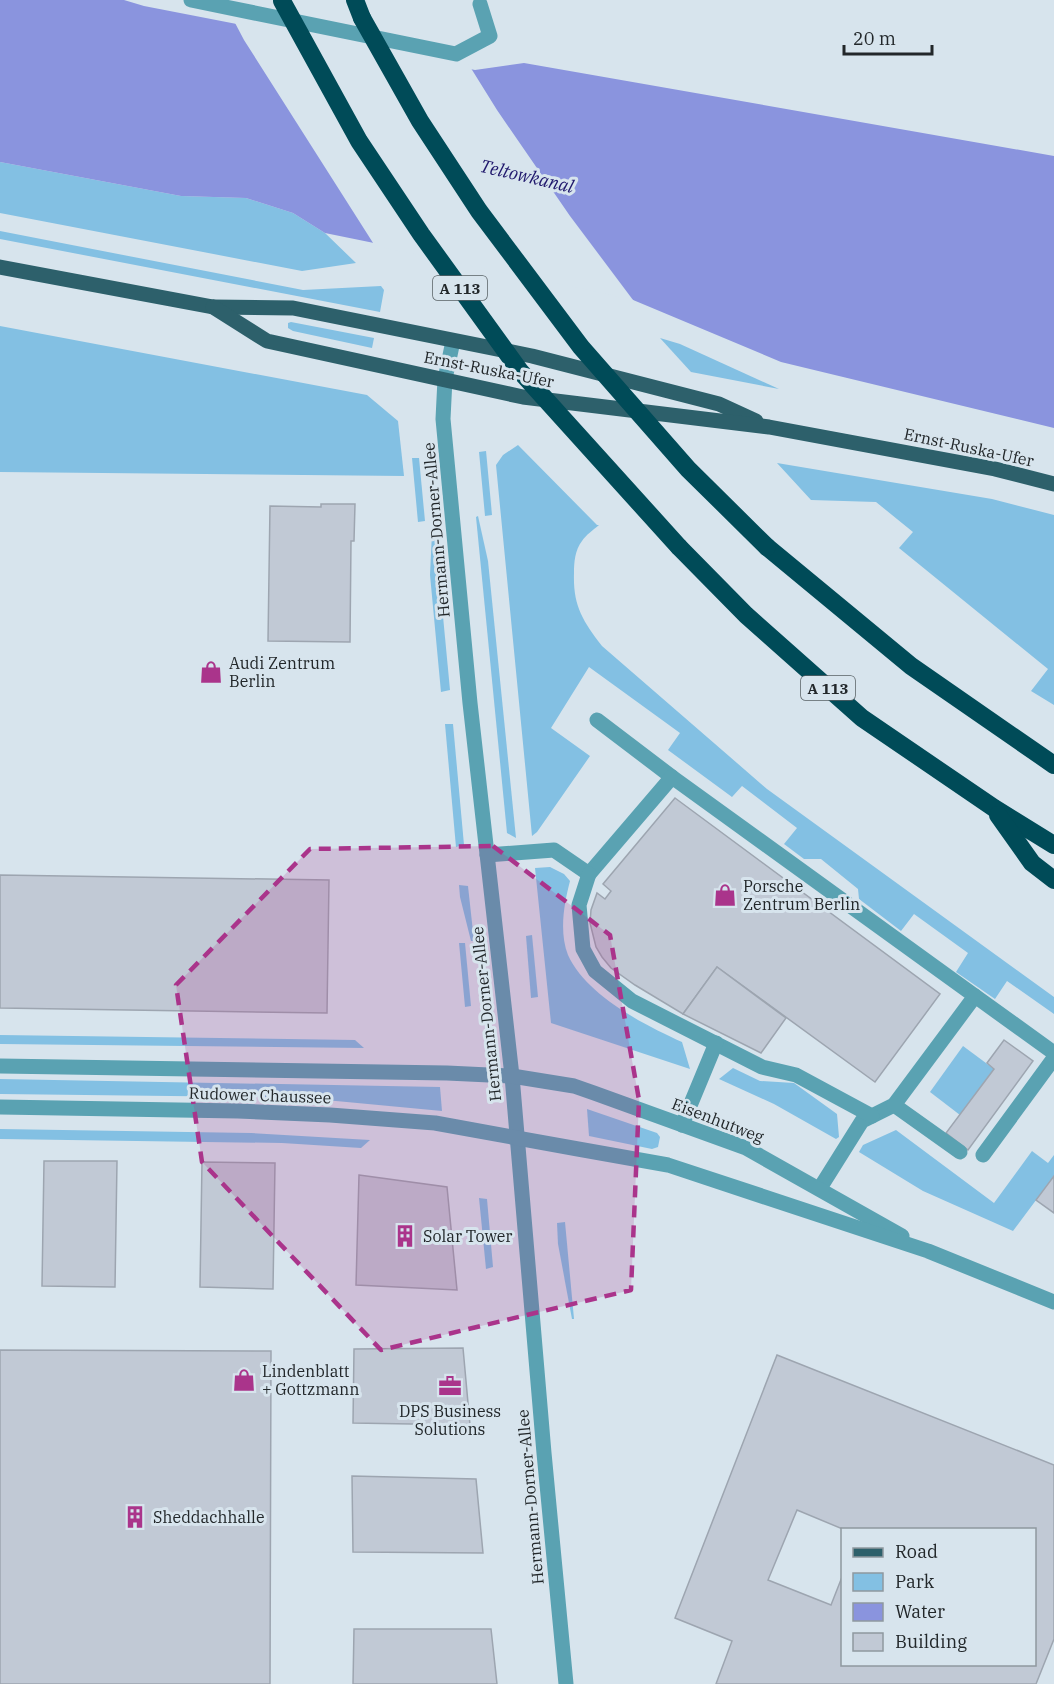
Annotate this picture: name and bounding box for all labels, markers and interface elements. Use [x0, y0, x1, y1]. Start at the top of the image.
scale bar [844, 18, 932, 56]
text: 20 m [853, 27, 896, 50]
water label: Teltowkanal [478, 154, 577, 198]
road number: A 113 [433, 276, 487, 300]
street label: Ernst-Ruska-Ufer [422, 347, 556, 391]
street label: Ernst-Ruska-Ufer [902, 423, 1036, 471]
street label: Hermann-Dorner-Allee [418, 442, 454, 618]
place label: Audi Zentrum Berlin [229, 653, 335, 691]
shop icon: Audi Zentrum Berlin [198, 659, 224, 685]
road number: A 113 [801, 676, 855, 700]
place label: Porsche Zentrum Berlin [743, 876, 860, 914]
shop icon: Porsche Zentrum Berlin [712, 882, 738, 908]
street label: Hermann-Dorner-Allee [467, 926, 505, 1102]
street label: Rudower Chaussee [188, 1083, 332, 1107]
street label: Eisenhutweg [669, 1093, 767, 1147]
building icon: Solar Tower [392, 1223, 418, 1249]
place label: Solar Tower [423, 1226, 512, 1246]
place label: Lindenblatt + Gottzmann [262, 1361, 360, 1399]
shop icon: Lindenblatt + Gottzmann [231, 1367, 257, 1393]
office icon: DPS Business Solutions [437, 1373, 463, 1399]
place label: DPS Business Solutions [399, 1401, 501, 1439]
street label: Hermann-Dorner-Allee [512, 1409, 548, 1585]
building icon: Sheddachhalle [122, 1504, 148, 1530]
place label: Sheddachhalle [153, 1507, 264, 1527]
legend [841, 1528, 1036, 1666]
text: Road [895, 1540, 938, 1563]
text: Park [895, 1570, 935, 1593]
text: Water [895, 1600, 945, 1623]
text: Building [895, 1630, 967, 1653]

